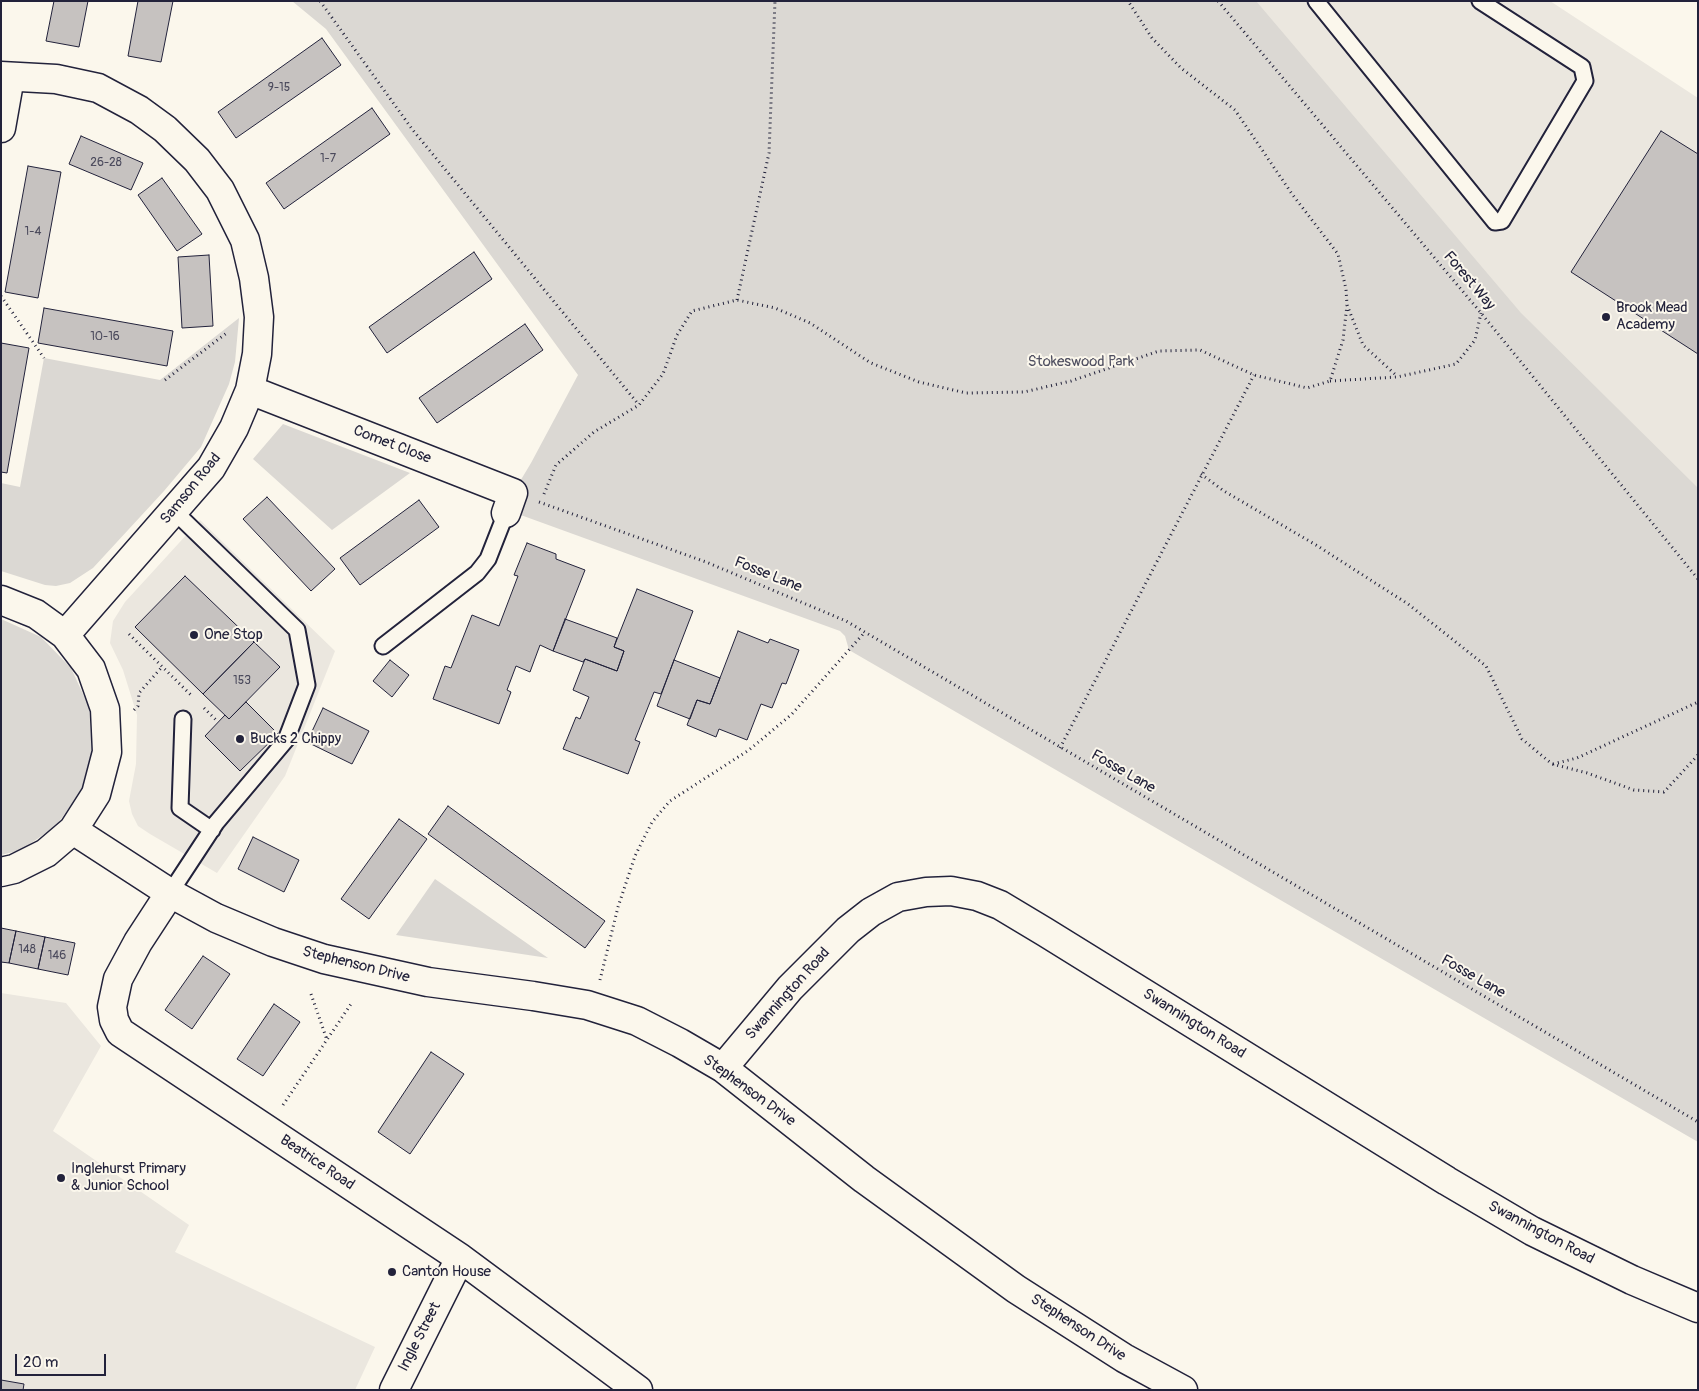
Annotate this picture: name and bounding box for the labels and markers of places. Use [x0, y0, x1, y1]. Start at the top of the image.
place label: Brook Mead Academy [1616, 299, 1688, 334]
marker: Brook Mead Academy [1600, 311, 1612, 323]
place label: One Stop [204, 626, 263, 644]
marker: One Stop [188, 629, 200, 641]
place label: Bucks 2 Chippy [250, 730, 341, 748]
marker: Bucks 2 Chippy [234, 733, 246, 745]
place label: Inglehurst Primary & Junior School [71, 1160, 186, 1195]
marker: Inglehurst Primary & Junior School [55, 1172, 67, 1184]
place label: Canton House [402, 1263, 491, 1281]
marker: Canton House [386, 1266, 398, 1278]

